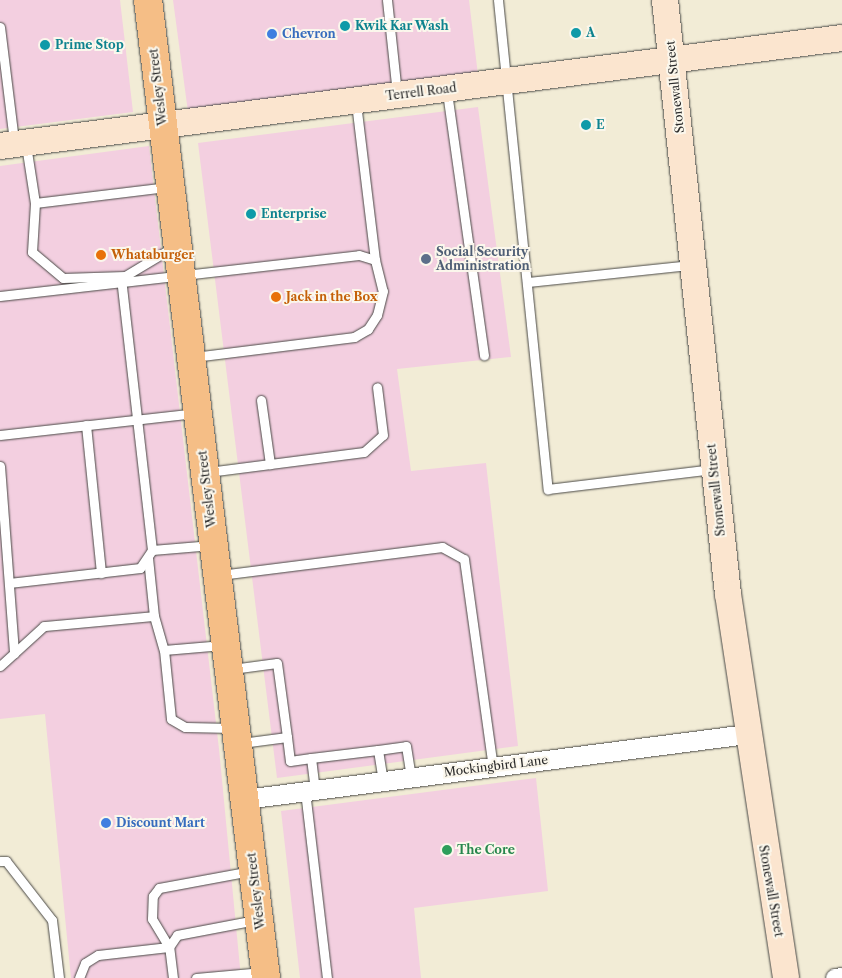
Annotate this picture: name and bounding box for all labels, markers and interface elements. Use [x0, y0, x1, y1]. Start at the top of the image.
place label: Kwik Kar Wash [355, 19, 450, 33]
marker: Kwik Kar Wash [339, 20, 351, 32]
place label: A [586, 26, 595, 40]
place label: Chevron [282, 27, 336, 41]
marker: A [570, 27, 582, 39]
marker: Chevron [266, 28, 278, 40]
place label: Prime Stop [55, 38, 124, 52]
marker: Prime Stop [39, 39, 51, 51]
street label: Stonewall Street [663, 40, 687, 134]
street label: Wesley Street [146, 47, 170, 127]
street label: Terrell Road [385, 81, 457, 103]
place label: E [596, 118, 605, 132]
marker: E [580, 119, 592, 131]
place label: Enterprise [261, 207, 327, 221]
marker: Enterprise [245, 208, 257, 220]
place label: Social Security Administration [436, 245, 530, 273]
place label: Whataburger [111, 248, 194, 262]
marker: Whataburger [95, 249, 107, 261]
marker: Social Security Administration [420, 253, 432, 265]
place label: Jack in the Box [286, 290, 378, 304]
marker: Jack in the Box [270, 291, 282, 303]
street label: Stonewall Street [704, 443, 728, 537]
street label: Wesley Street [195, 449, 219, 529]
street label: Mockingbird Lane [443, 752, 549, 780]
place label: Discount Mart [116, 816, 205, 830]
marker: Discount Mart [100, 817, 112, 829]
place label: The Core [457, 843, 515, 857]
marker: The Core [441, 844, 453, 856]
street label: Stonewall Street [756, 844, 786, 938]
street label: Wesley Street [244, 851, 268, 931]

